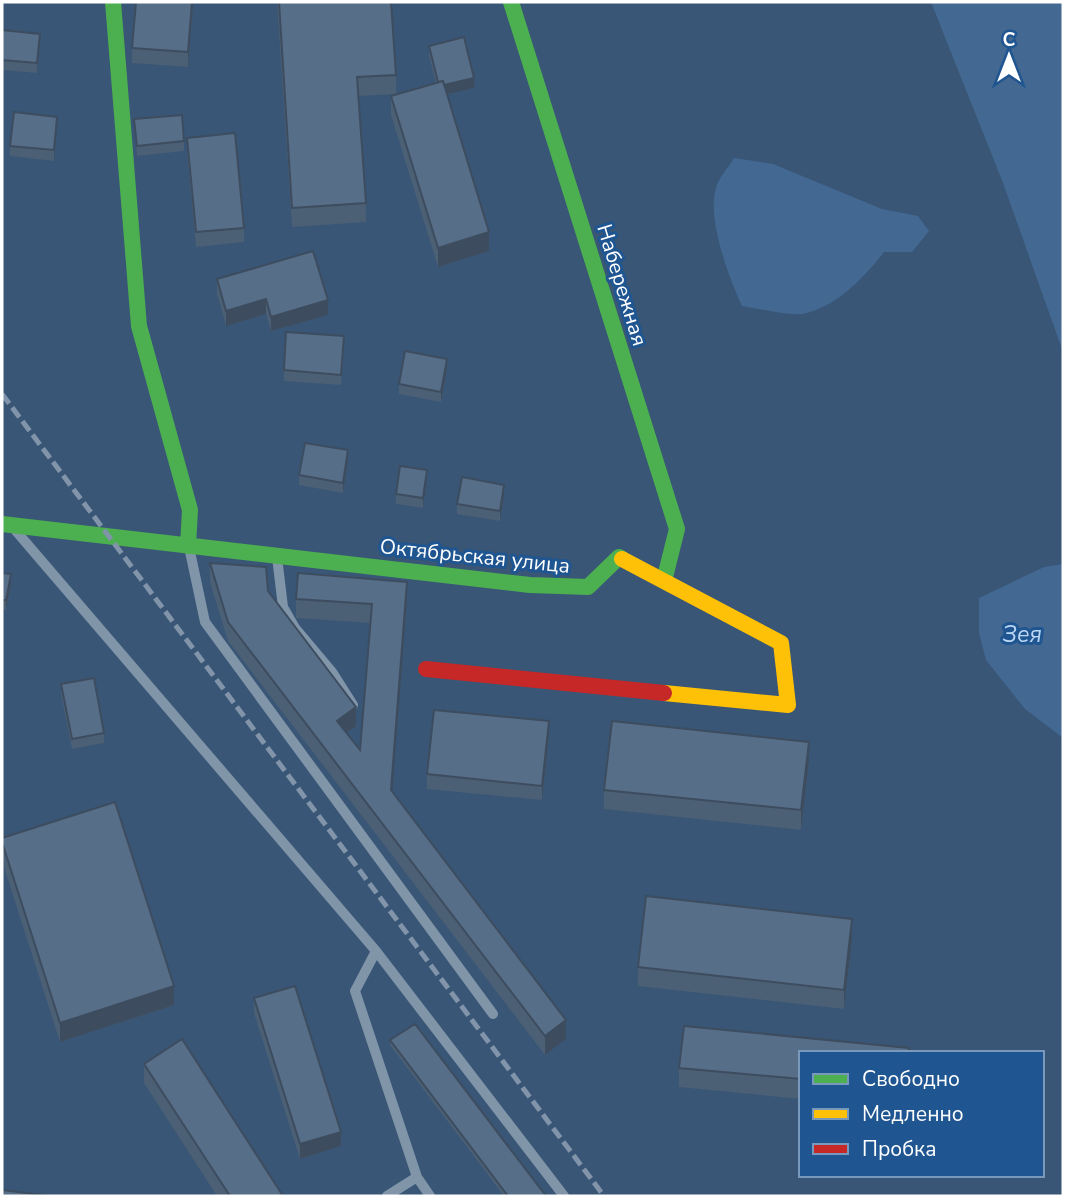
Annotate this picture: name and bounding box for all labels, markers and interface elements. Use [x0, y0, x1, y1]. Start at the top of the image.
north arrow [974, 21, 1044, 91]
text: С [1003, 27, 1016, 53]
street label: Набережная [590, 221, 654, 349]
street label: Октябрьская улица [379, 532, 571, 580]
water label: Зея [1002, 619, 1042, 650]
legend [799, 1051, 1044, 1177]
text: Свободно [862, 1065, 960, 1093]
text: Медленно [862, 1100, 964, 1128]
text: Пробка [862, 1135, 936, 1163]

